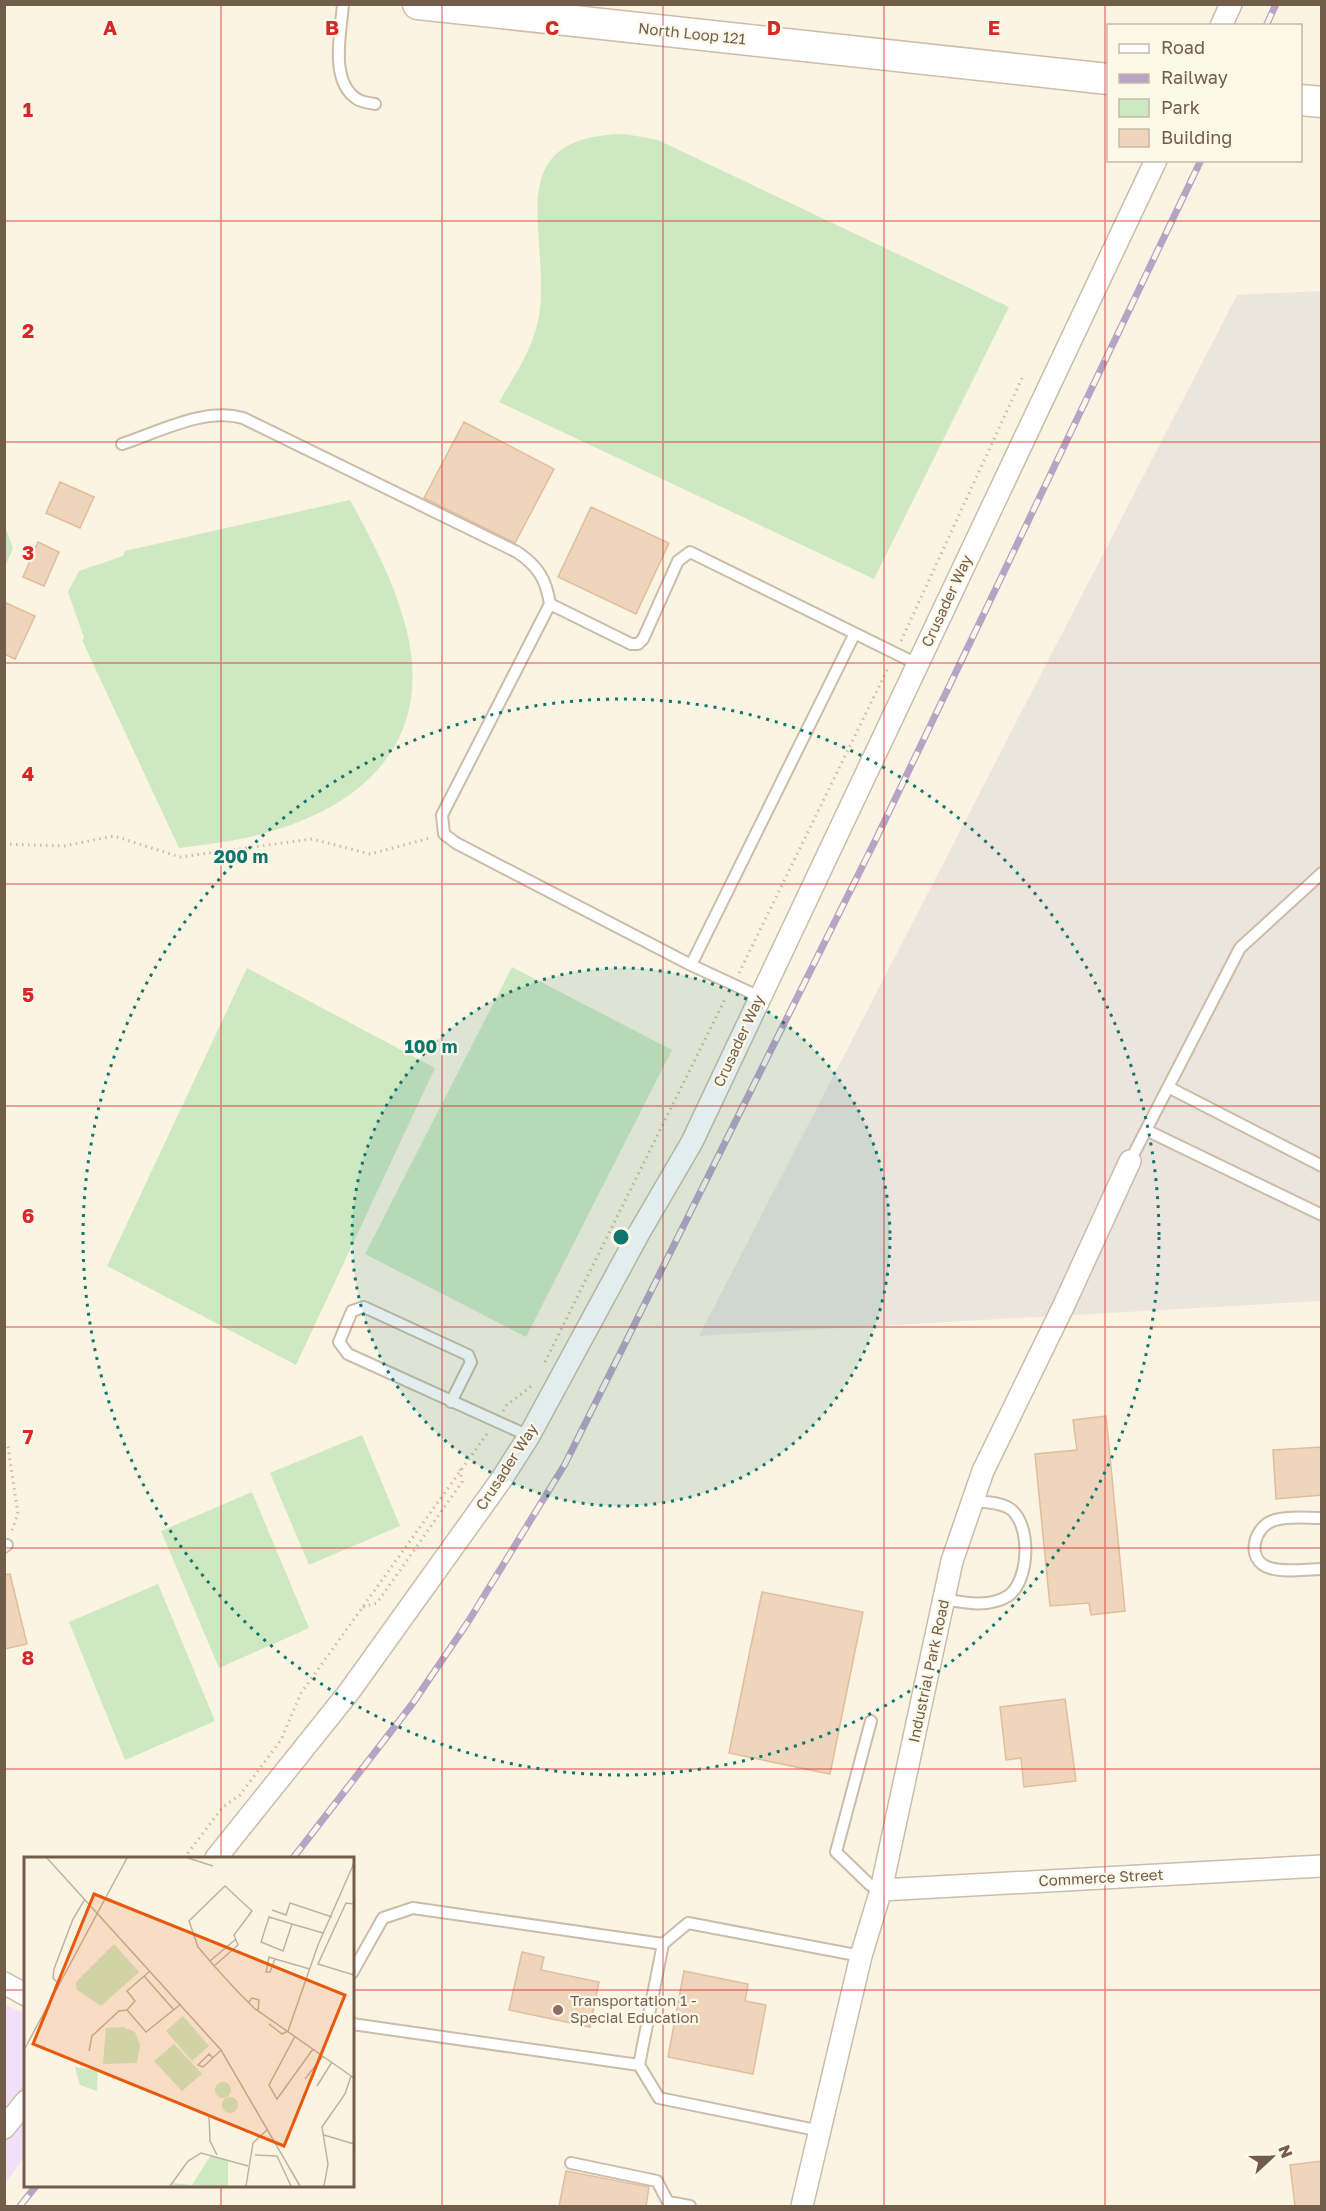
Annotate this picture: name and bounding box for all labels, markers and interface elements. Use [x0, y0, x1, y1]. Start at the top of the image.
text: A [103, 15, 117, 39]
text: B [325, 15, 339, 39]
text: C [545, 15, 559, 39]
text: D [767, 15, 781, 39]
text: E [988, 15, 1000, 39]
street label: North Loop 121 [637, 18, 747, 48]
legend [1107, 24, 1302, 162]
text: Road [1161, 36, 1205, 58]
text: Railway [1161, 66, 1228, 88]
text: Park [1161, 96, 1200, 118]
text: 1 [23, 97, 33, 121]
text: Building [1161, 126, 1232, 148]
text: 2 [22, 318, 34, 342]
text: 3 [22, 540, 34, 564]
street label: Crusader Way [917, 551, 976, 649]
text: 4 [22, 761, 34, 785]
text: 200 m [214, 845, 268, 867]
text: 5 [22, 982, 34, 1006]
street label: Crusader Way [709, 991, 768, 1089]
text: 100 m [405, 1035, 457, 1057]
text: 6 [22, 1203, 34, 1227]
centre of rings [611, 1227, 631, 1247]
street label: Crusader Way [472, 1419, 541, 1513]
text: 7 [23, 1424, 34, 1448]
street label: Industrial Park Road [904, 1597, 952, 1744]
text: 8 [22, 1645, 34, 1669]
inset map [24, 1857, 354, 2187]
street label: Commerce Street [1038, 1865, 1164, 1889]
place label: Transportation 1 - Special Education [570, 1991, 699, 2026]
marker: Transportation 1 - Special Education [551, 2003, 565, 2017]
north arrow [1242, 2127, 1302, 2187]
text: N [1274, 2142, 1297, 2161]

